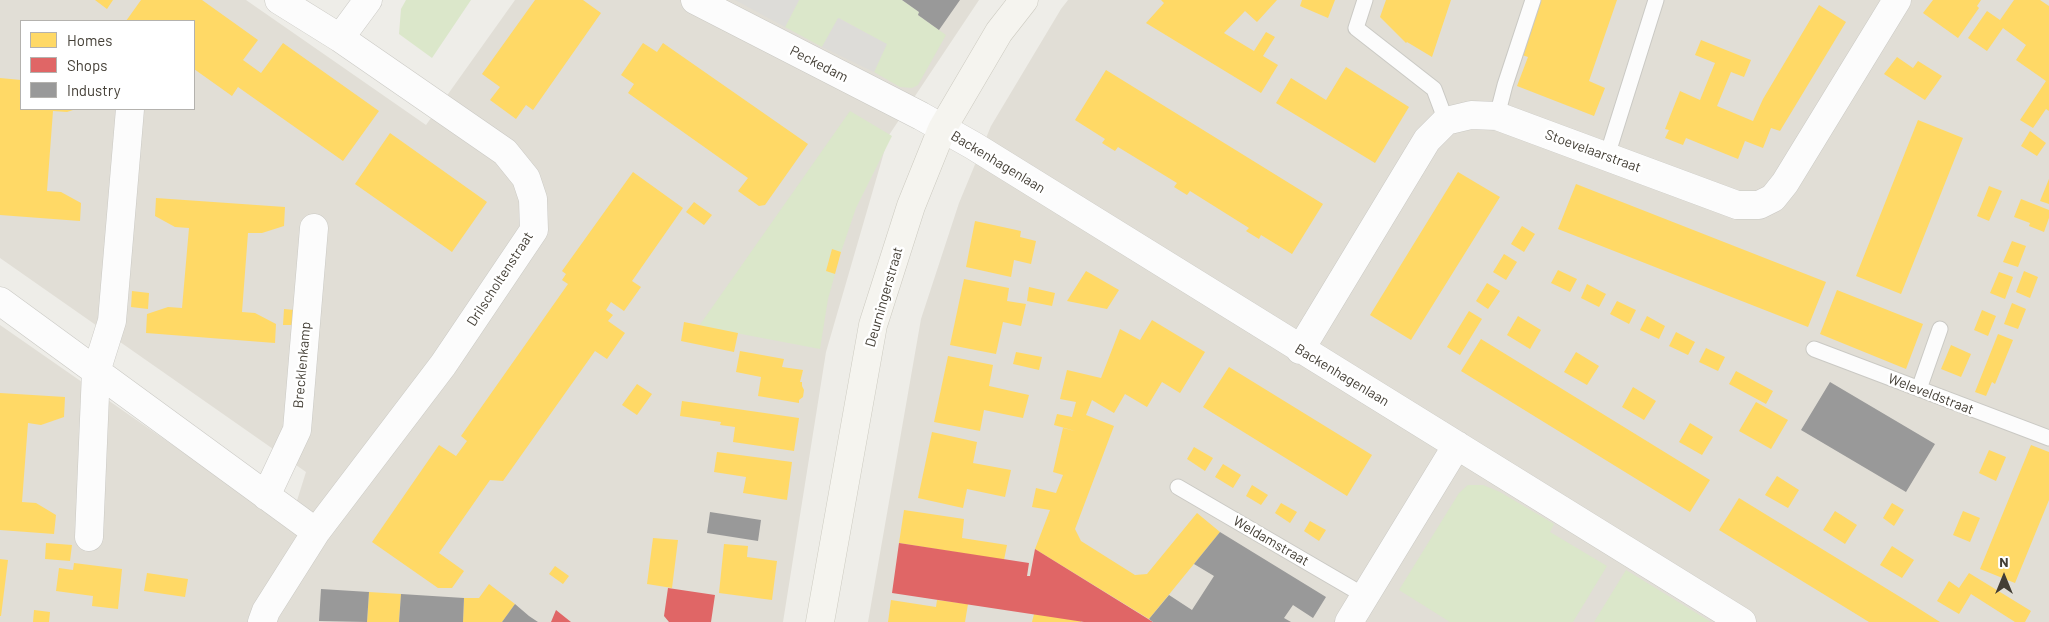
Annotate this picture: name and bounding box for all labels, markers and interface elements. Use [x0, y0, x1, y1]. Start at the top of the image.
legend [20, 20, 195, 110]
text: Homes [67, 31, 112, 49]
street label: Peckedam [787, 42, 851, 86]
text: Shops [67, 56, 107, 74]
text: Industry [67, 81, 121, 99]
street label: Stoevelaarstraat [1543, 126, 1643, 176]
street label: Backenhagenlaan [948, 127, 1048, 197]
street label: Drilscholtenstraat [463, 229, 537, 329]
street label: Deurningerstraat [862, 245, 906, 349]
street label: Brecklenkamp [290, 321, 314, 409]
street label: Backenhagenlaan [1292, 340, 1392, 410]
street label: Weleveldstraat [1886, 370, 1976, 418]
street label: Weldamstraat [1230, 513, 1312, 569]
north arrow [1979, 552, 2029, 602]
text: N [1999, 553, 2009, 570]

